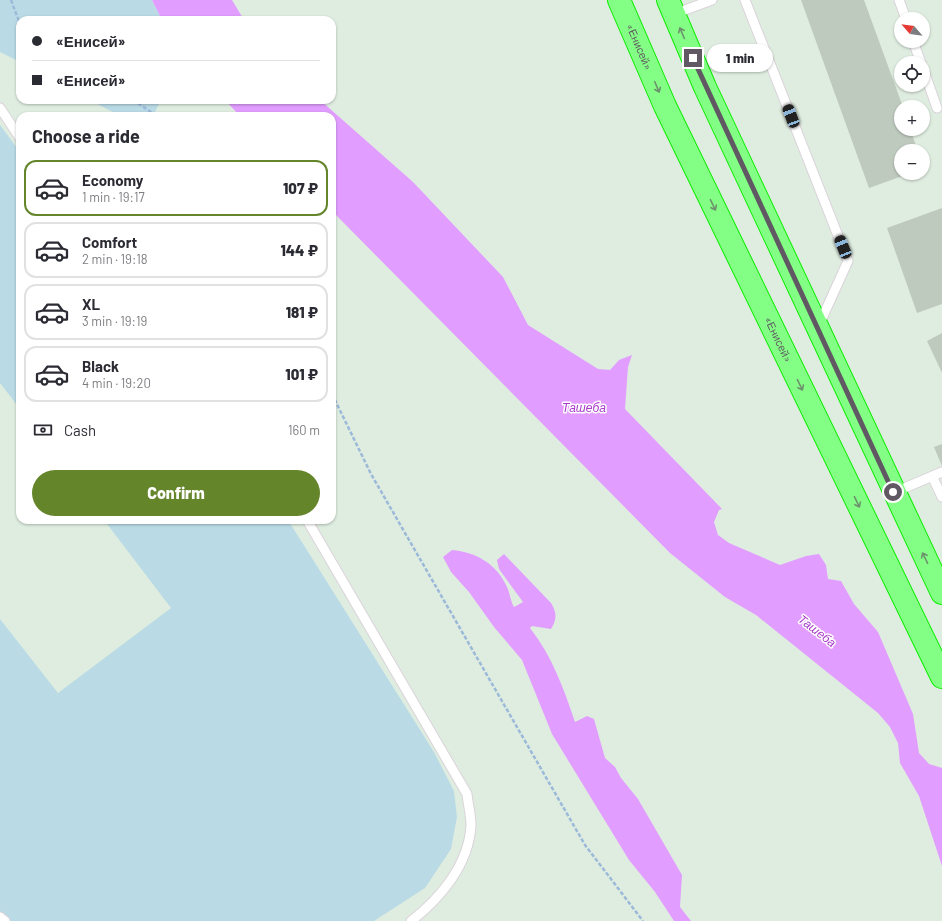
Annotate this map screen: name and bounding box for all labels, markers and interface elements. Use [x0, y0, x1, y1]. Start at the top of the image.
north arrow [894, 12, 930, 48]
map controls [894, 12, 930, 180]
street label: «Енисей» [624, 21, 656, 72]
one-way arrow [678, 28, 685, 40]
text: «Енисей» [56, 32, 125, 50]
callout: 1 min [707, 44, 773, 72]
route end [684, 49, 702, 67]
text: 1 min [726, 50, 754, 66]
button: locate [894, 56, 930, 92]
text: «Енисей» [56, 71, 125, 89]
one-way arrow [654, 81, 661, 93]
button: + [894, 100, 930, 136]
car [781, 103, 801, 129]
text: Choose a ride [32, 125, 140, 147]
button: − [894, 144, 930, 180]
icon: car [34, 170, 70, 206]
text: Economy [82, 171, 143, 189]
text: 107 ₽ [283, 179, 318, 197]
text: 1 min · 19:17 [82, 189, 145, 205]
one-way arrow [710, 198, 717, 210]
icon: car [34, 232, 70, 268]
text: Comfort [82, 233, 137, 251]
car [833, 234, 853, 260]
text: 144 ₽ [280, 241, 318, 259]
text: 2 min · 19:18 [82, 251, 148, 267]
icon: car [34, 294, 70, 330]
text: XL [82, 295, 100, 313]
text: 181 ₽ [286, 303, 318, 321]
text: 3 min · 19:19 [82, 313, 147, 329]
street label: «Енисей» [762, 314, 795, 364]
icon: car [34, 356, 70, 392]
text: Black [82, 357, 119, 375]
text: 101 ₽ [285, 365, 318, 383]
text: 4 min · 19:20 [82, 375, 151, 391]
one-way arrow [797, 378, 804, 390]
water label: Ташеба [562, 400, 606, 414]
icon: cash [32, 419, 54, 441]
text: Cash [64, 421, 96, 439]
text: 160 m [288, 422, 320, 438]
button: Confirm [32, 470, 320, 516]
route start [884, 483, 902, 501]
one-way arrow [854, 495, 861, 507]
one-way arrow [921, 552, 928, 564]
water label: Ташеба [796, 611, 839, 649]

